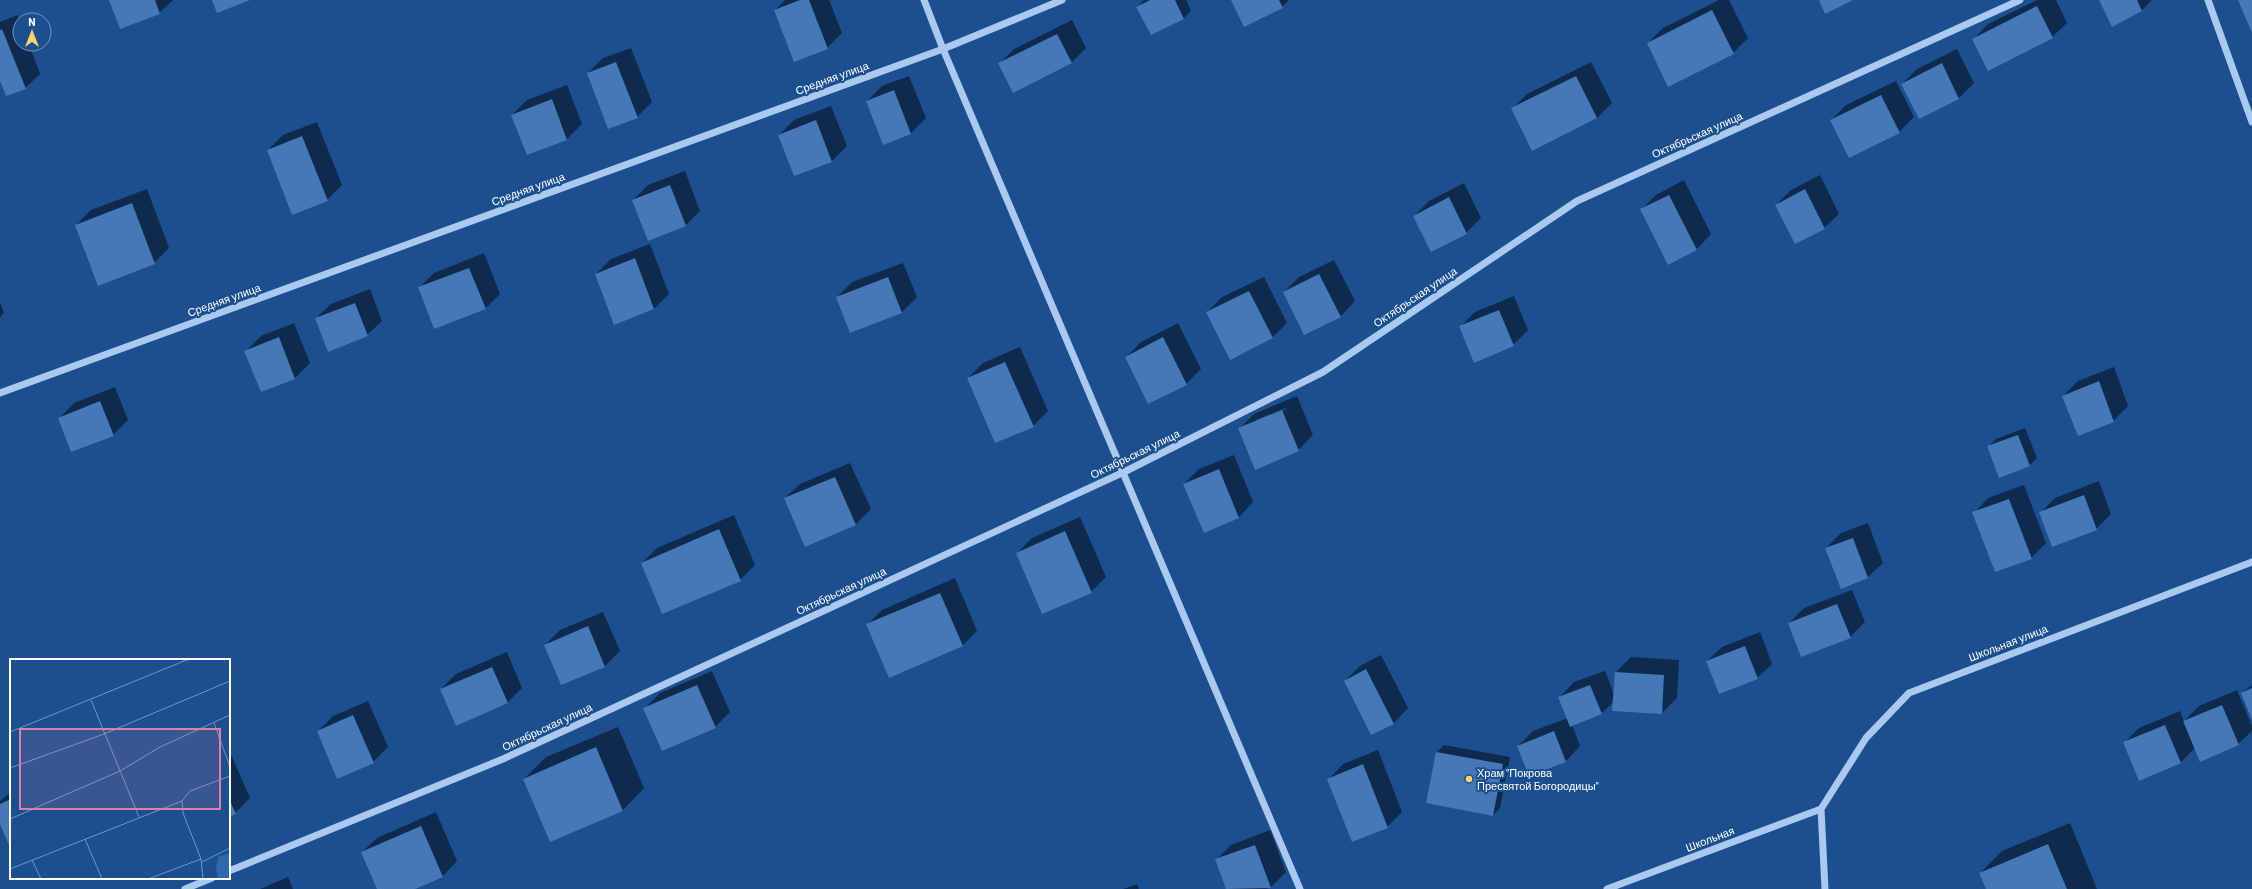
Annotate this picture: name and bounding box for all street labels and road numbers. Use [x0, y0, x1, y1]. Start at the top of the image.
street label: Средняя улица [794, 58, 871, 97]
street label: Октябрьская улица [1650, 108, 1745, 160]
street label: Средняя улица [490, 169, 567, 208]
street label: Октябрьская улица [1371, 263, 1460, 329]
street label: Средняя улица [186, 280, 263, 319]
street label: Октябрьская улица [1088, 426, 1182, 481]
street label: Октябрьская улица [794, 564, 889, 617]
street label: Школьная улица [1966, 621, 2050, 664]
street label: Октябрьская улица [500, 700, 595, 753]
street label: Школьная [1684, 823, 1736, 854]

